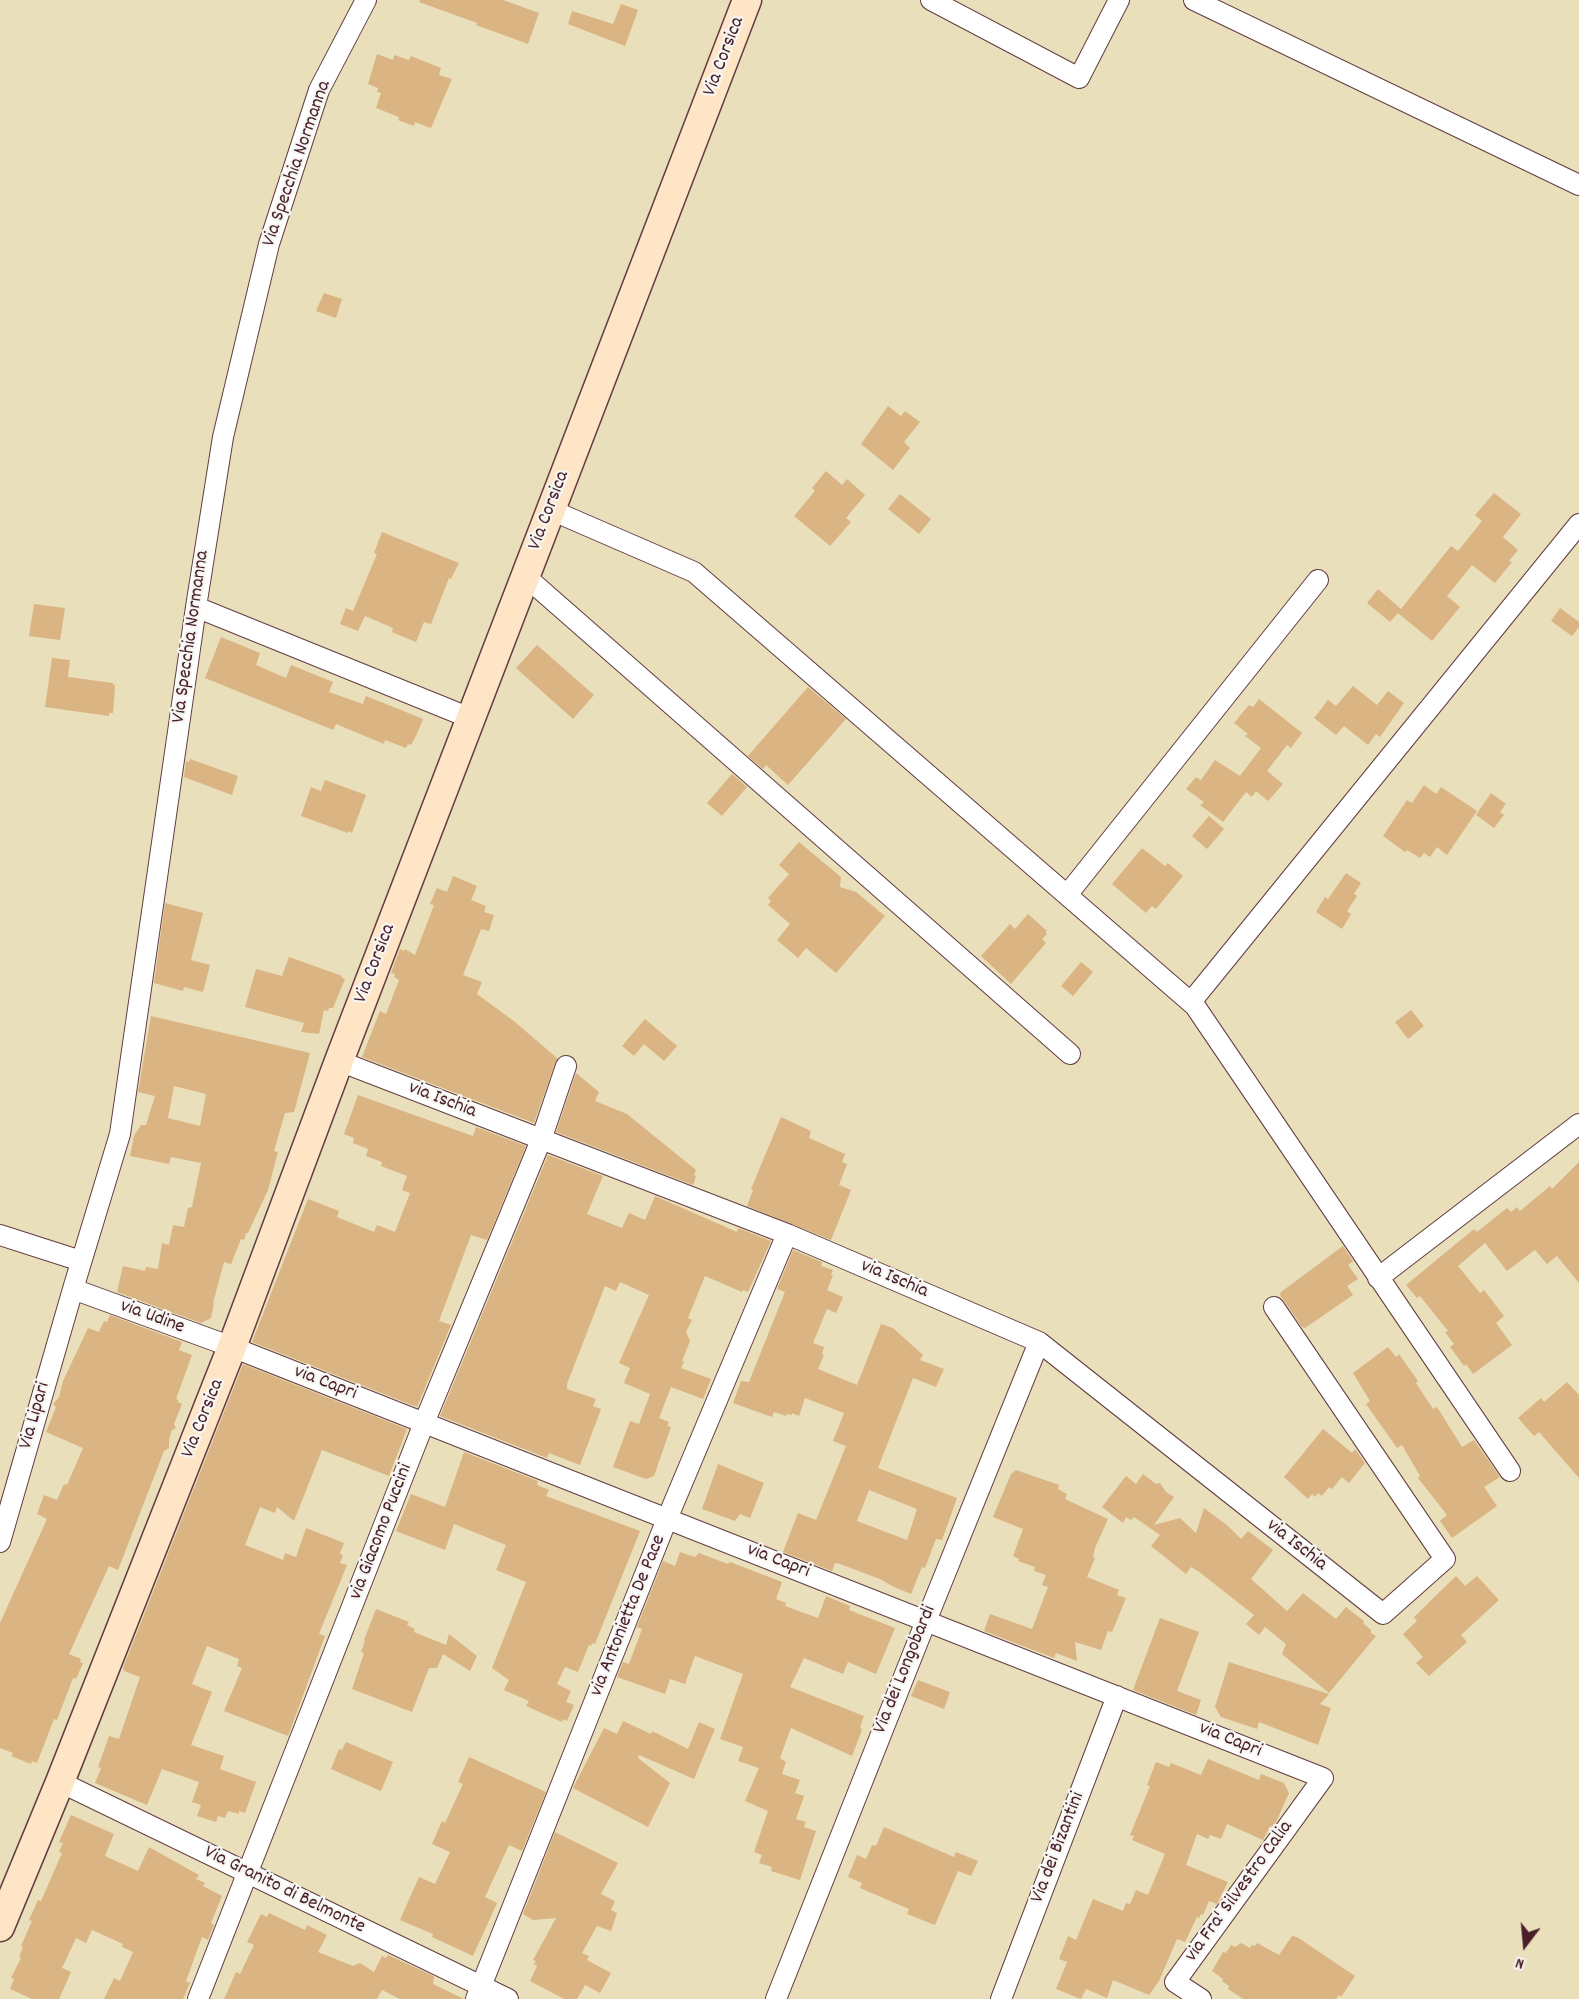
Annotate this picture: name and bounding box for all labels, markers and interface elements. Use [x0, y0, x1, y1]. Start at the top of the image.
street label: Via Corsica [699, 14, 751, 100]
street label: Via Specchia Normanna [258, 78, 338, 250]
street label: Via Corsica [524, 468, 576, 554]
street label: Via Specchia Normanna [168, 549, 216, 725]
street label: Via Corsica [350, 921, 402, 1007]
street label: via Ischia [405, 1077, 479, 1125]
street label: via Ischia [857, 1255, 931, 1305]
street label: via Udine [117, 1295, 187, 1341]
street label: via Capri [290, 1361, 360, 1407]
street label: Via Corsica [177, 1376, 231, 1462]
street label: Via Lipari [15, 1380, 57, 1452]
street label: via Giacomo Puccini [345, 1461, 419, 1603]
street label: via Ischia [1261, 1515, 1331, 1577]
street label: via Antonietta De Pace [586, 1532, 672, 1700]
street label: via Capri [743, 1539, 813, 1585]
street label: Via dei Longobardi [869, 1602, 943, 1738]
street label: via Capri [1195, 1718, 1265, 1764]
street label: Via dei Bizantini [1027, 1789, 1091, 1907]
street label: via Fra' Silvestro Calia [1181, 1817, 1299, 1967]
street label: Via Granito di Belmonte [199, 1842, 369, 1940]
north arrow [1495, 1915, 1555, 1975]
text: N [1513, 1951, 1527, 1975]

